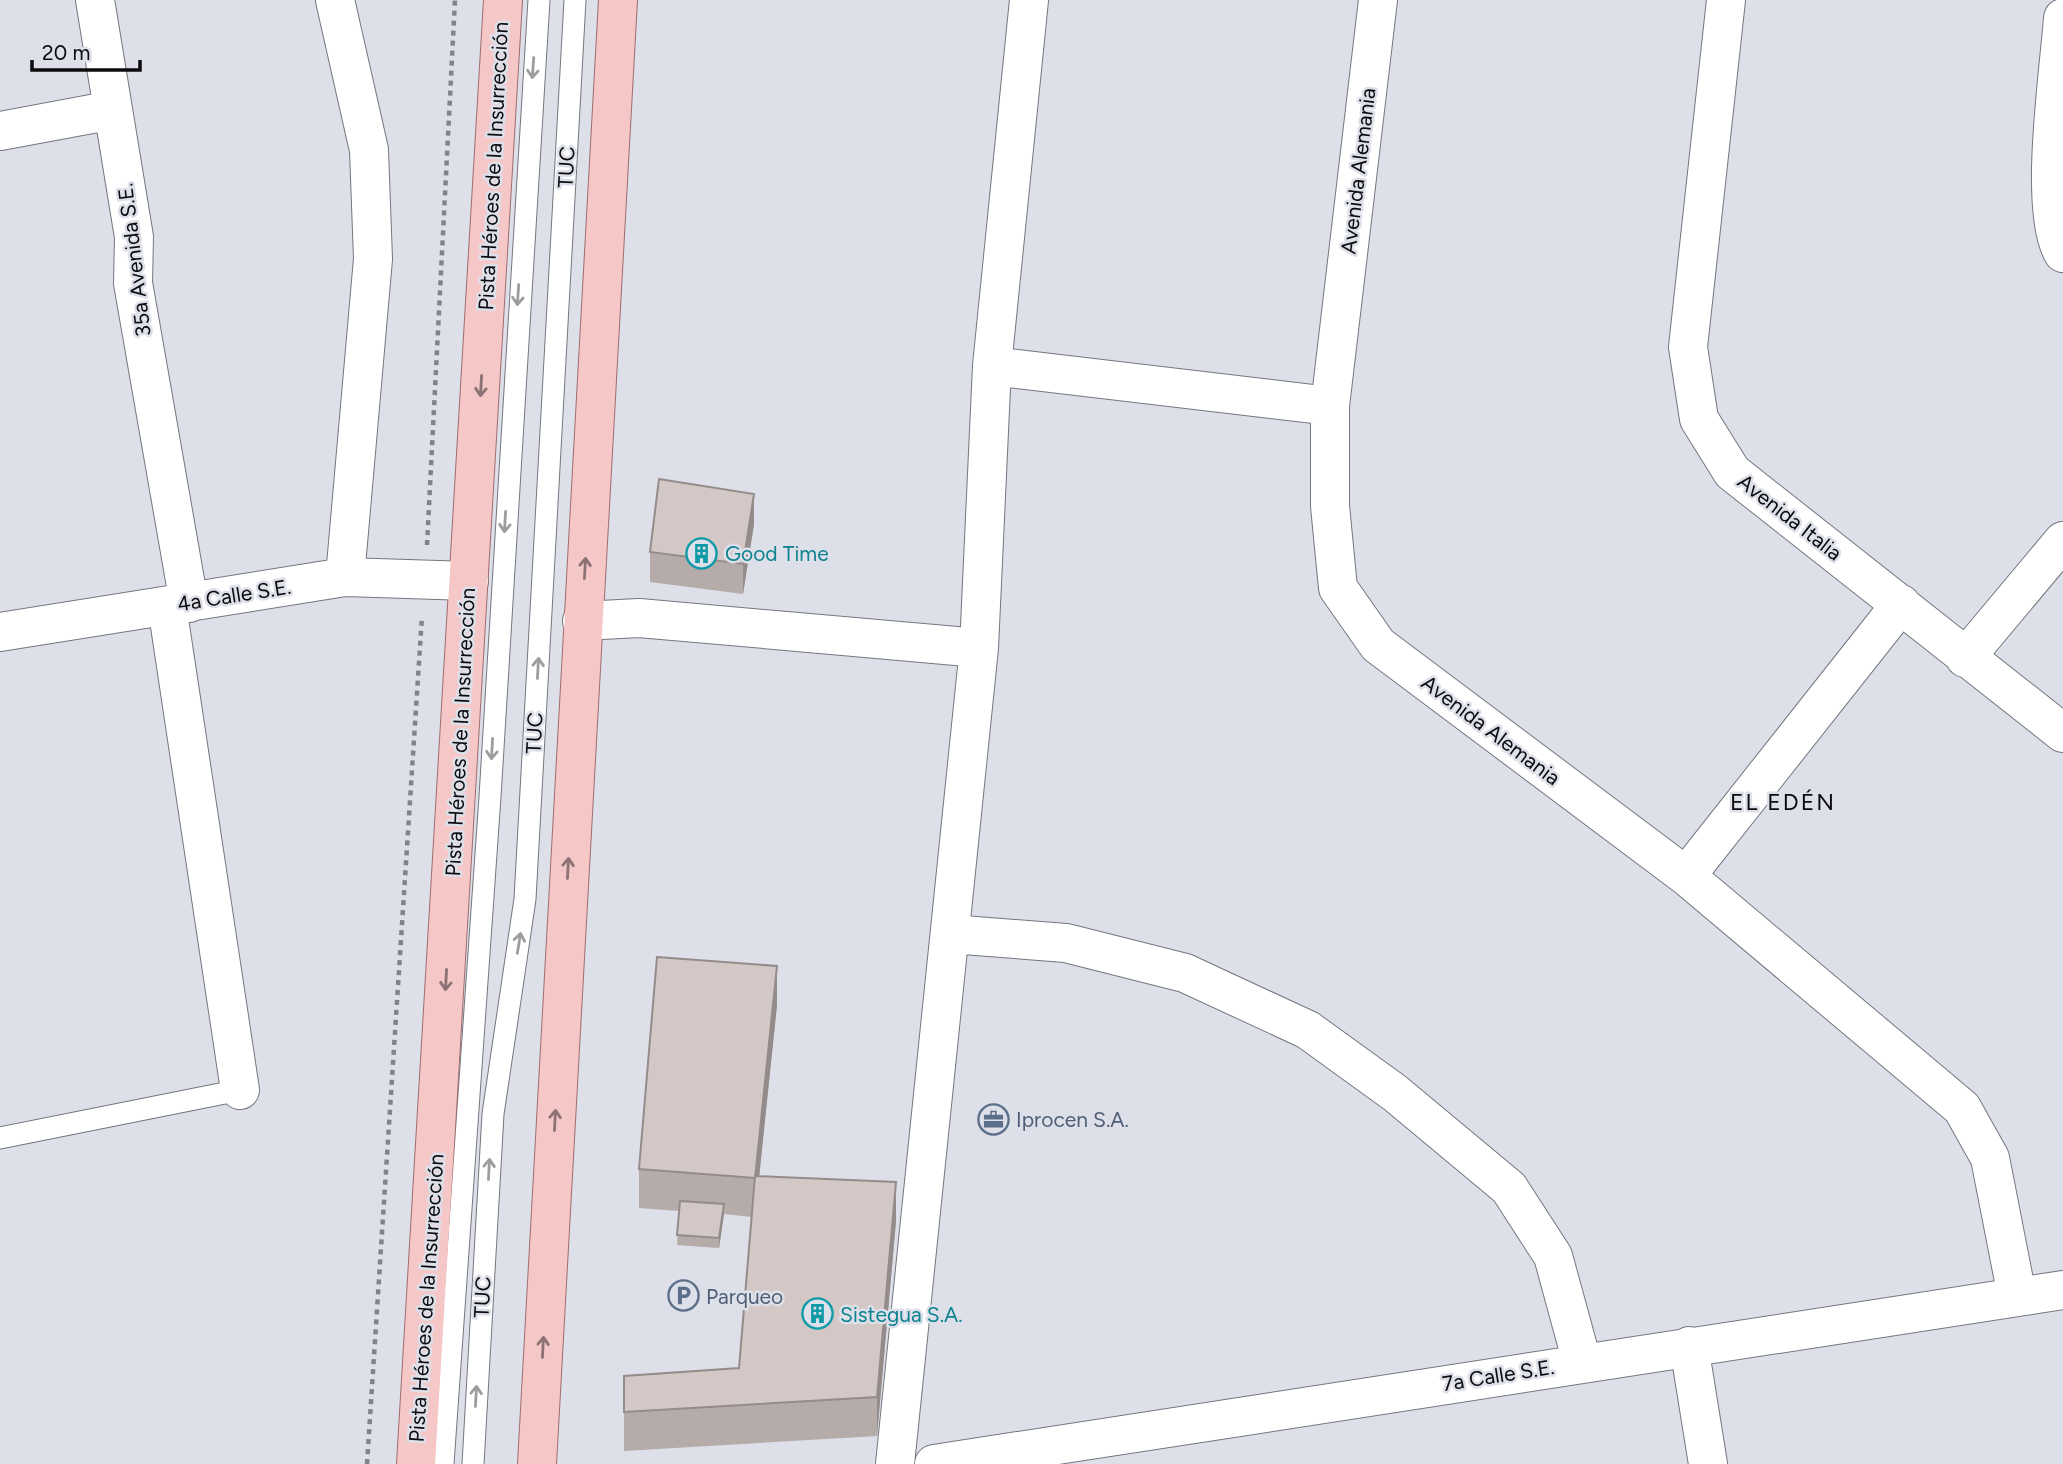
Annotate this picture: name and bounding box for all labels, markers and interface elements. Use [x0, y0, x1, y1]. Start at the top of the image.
street label: Pista Héroes de la Insurrección [473, 21, 513, 311]
scale bar [32, 28, 140, 72]
text: 20 m [42, 40, 90, 65]
one-way arrow [527, 56, 540, 79]
street label: Avenida Alemania [1335, 87, 1381, 255]
street label: TUC [552, 146, 580, 188]
street label: 35a Avenida S.E. [112, 182, 156, 338]
one-way arrow [512, 283, 525, 306]
one-way arrow [474, 374, 487, 397]
street label: Avenida Italia [1733, 469, 1847, 565]
one-way arrow [499, 510, 512, 533]
building icon: Good Time [685, 536, 719, 570]
place label: Good Time [725, 541, 829, 566]
one-way arrow [579, 557, 592, 579]
street label: 4a Calle S.E. [175, 574, 293, 616]
street label: Pista Héroes de la Insurrección [440, 587, 480, 877]
one-way arrow [532, 657, 545, 679]
street label: Avenida Alemania [1417, 670, 1565, 790]
street label: TUC [520, 712, 548, 754]
one-way arrow [486, 738, 499, 761]
district label: EL EDÉN [1730, 788, 1836, 816]
one-way arrow [562, 857, 575, 880]
one-way arrow [512, 932, 525, 955]
one-way arrow [439, 968, 452, 991]
office icon: Iprocen S.A. [976, 1102, 1010, 1136]
place label: Iprocen S.A. [1016, 1107, 1129, 1132]
one-way arrow [549, 1109, 562, 1131]
street label: Pista Héroes de la Insurrección [403, 1153, 449, 1443]
one-way arrow [483, 1158, 496, 1181]
street label: TUC [468, 1276, 496, 1318]
parking icon: Parqueo [666, 1279, 700, 1313]
place label: Parqueo [706, 1284, 783, 1309]
building icon: Sistegua S.A. [800, 1297, 834, 1331]
place label: Sistegua S.A. [840, 1302, 963, 1327]
one-way arrow [536, 1336, 549, 1359]
street label: 7a Calle S.E. [1440, 1354, 1556, 1396]
one-way arrow [470, 1385, 483, 1408]

